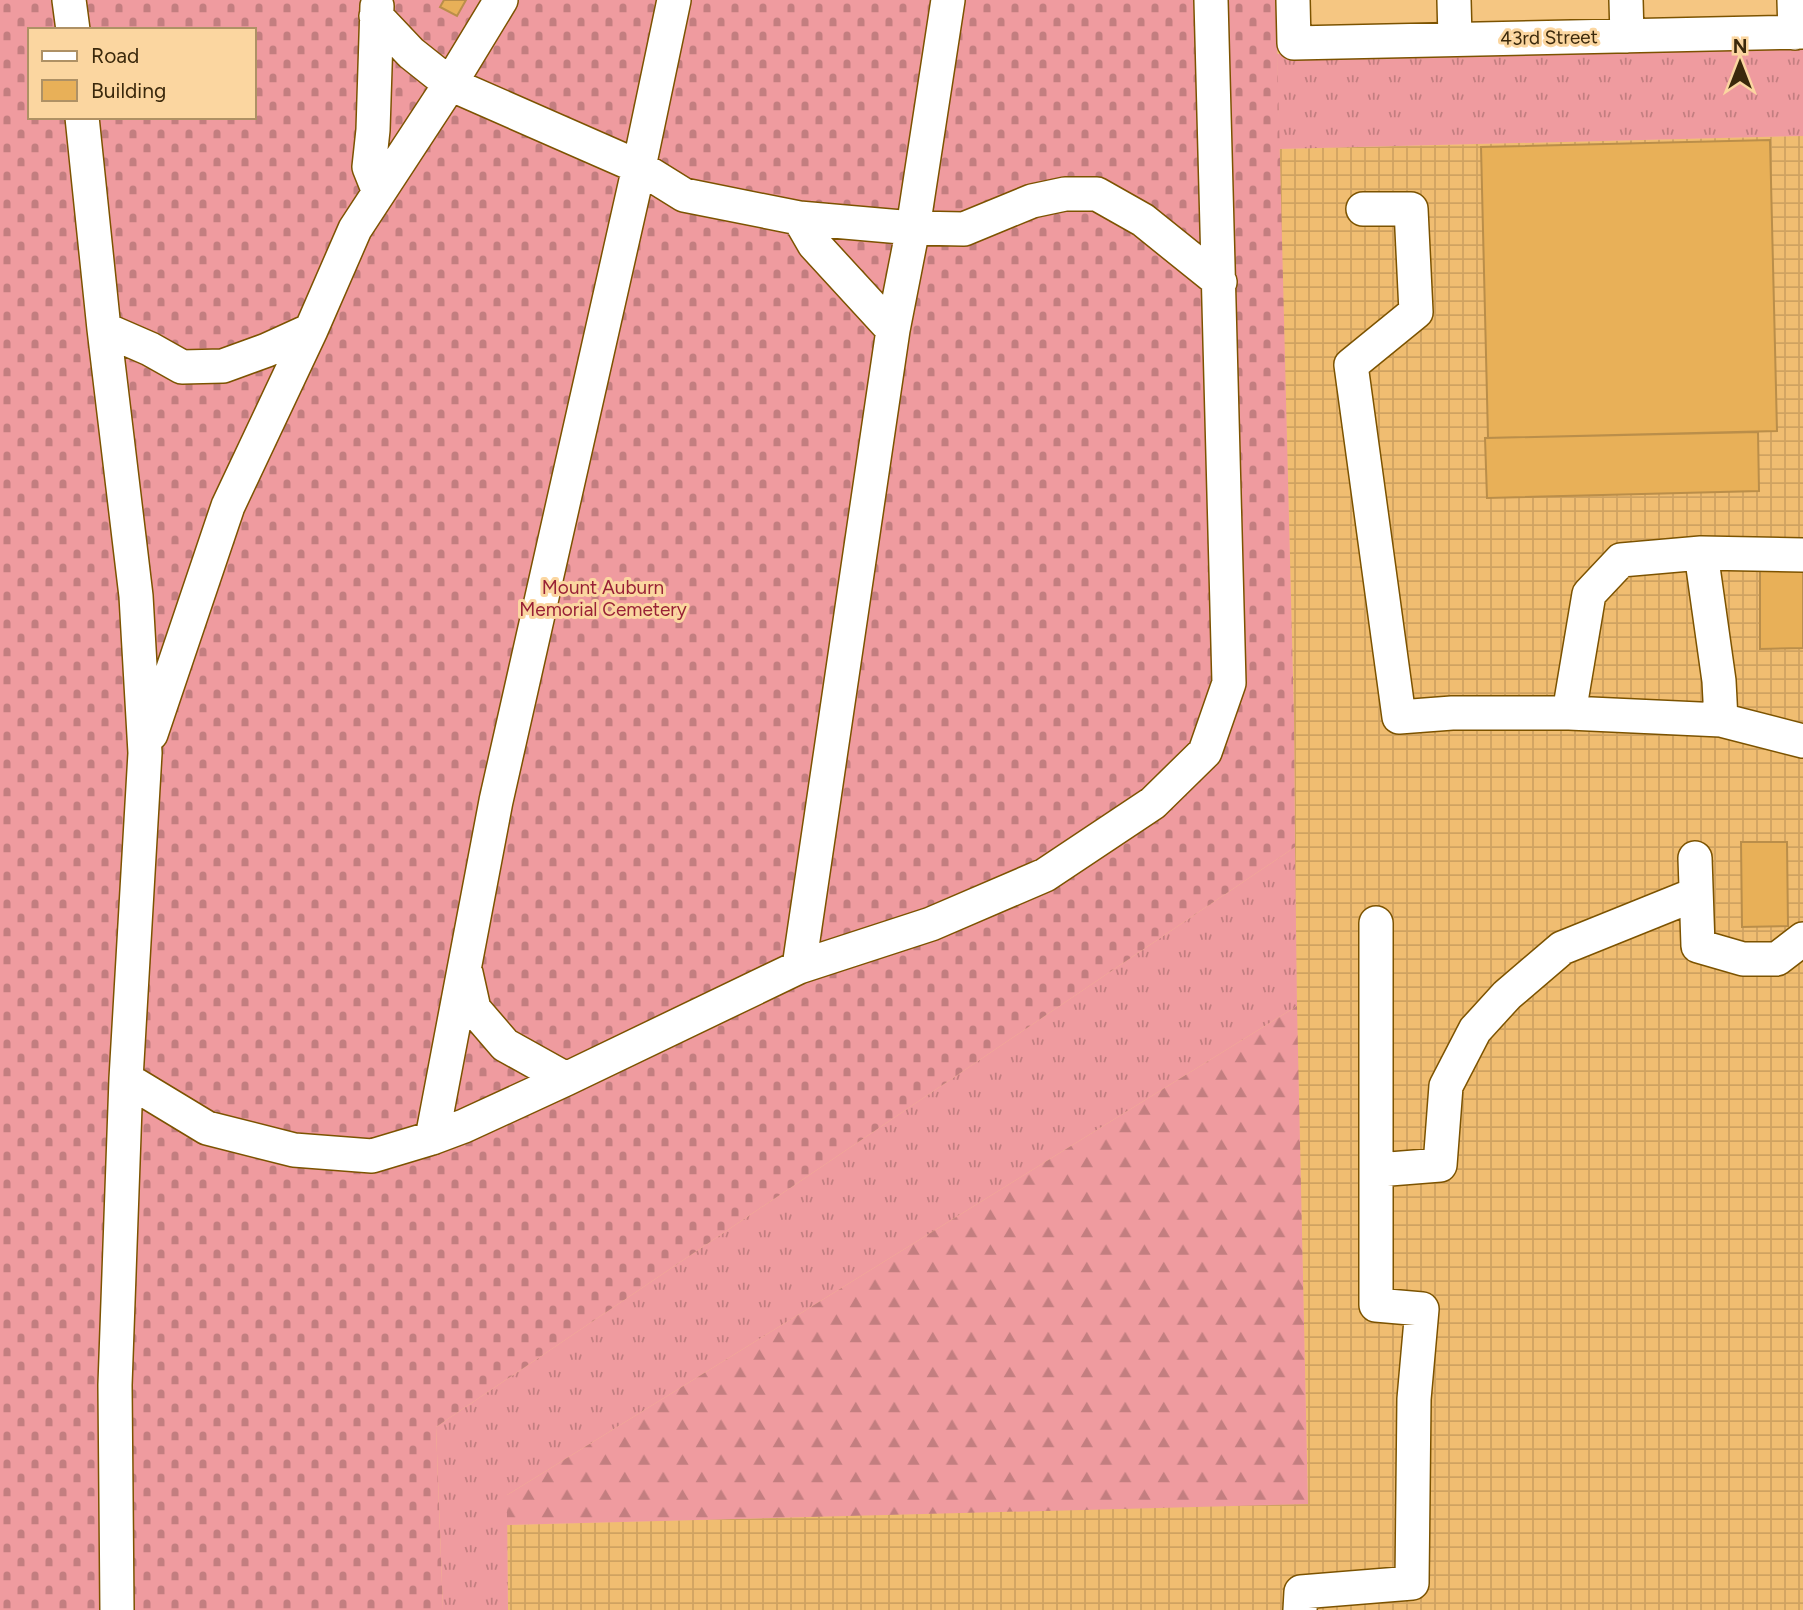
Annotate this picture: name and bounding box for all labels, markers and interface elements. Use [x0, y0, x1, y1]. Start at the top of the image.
street label: 43rd Street [1500, 25, 1598, 50]
legend [28, 28, 256, 119]
north arrow [1705, 28, 1775, 98]
text: N [1733, 35, 1747, 58]
text: Road [91, 43, 139, 68]
text: Building [91, 78, 166, 103]
park label: Mount Auburn Memorial Cemetery [519, 576, 687, 621]

